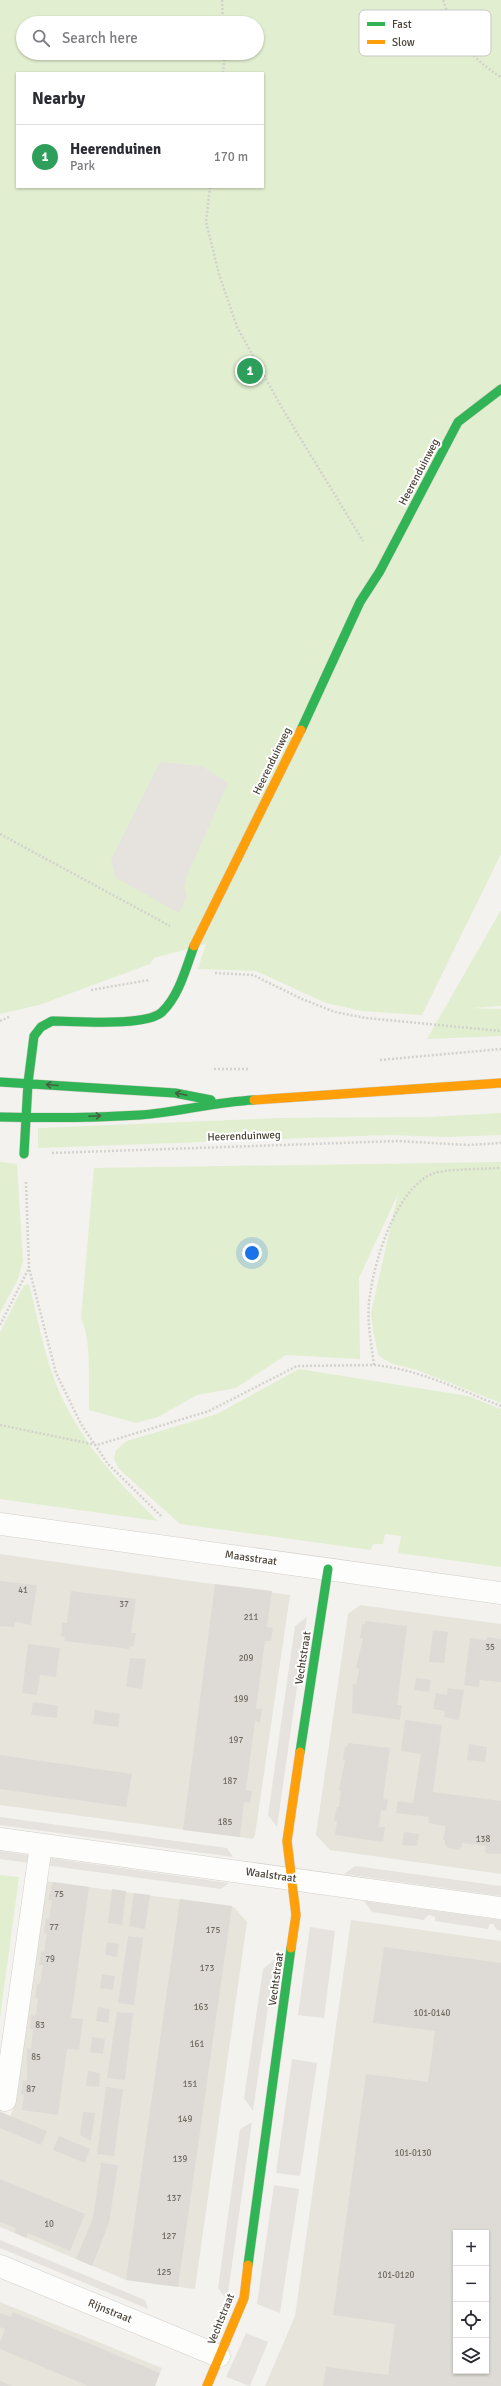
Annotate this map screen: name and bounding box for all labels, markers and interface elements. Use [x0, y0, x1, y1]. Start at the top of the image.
legend [359, 10, 491, 56]
search box [16, 16, 264, 60]
text: Fast [392, 18, 412, 31]
icon: search [30, 27, 52, 49]
text: Search here [62, 29, 138, 47]
text: Slow [392, 36, 415, 49]
text: Nearby [32, 88, 85, 109]
text: Heerenduinen [70, 140, 161, 158]
text: 1 [41, 149, 49, 165]
text: 170 m [214, 149, 248, 165]
text: Park [70, 158, 95, 174]
pin: 1 [237, 356, 263, 386]
street label: Heerenduinweg [396, 436, 442, 508]
street label: Heerenduinweg [250, 725, 294, 797]
one-way arrow [46, 1081, 59, 1088]
one-way arrow [175, 1090, 188, 1098]
one-way arrow [88, 1113, 101, 1120]
street label: Heerenduinweg [207, 1128, 281, 1144]
your location [242, 1243, 262, 1263]
street label: Maasstraat [224, 1548, 278, 1568]
house number: 41 [18, 1585, 28, 1596]
house number: 37 [119, 1599, 129, 1610]
house number: 211 [244, 1612, 258, 1623]
street label: Vechtstraat [292, 1630, 314, 1686]
house number: 35 [485, 1642, 495, 1653]
house number: 209 [239, 1653, 253, 1664]
house number: 199 [234, 1694, 248, 1705]
house number: 197 [229, 1735, 243, 1746]
house number: 187 [223, 1776, 237, 1787]
house number: 185 [218, 1817, 232, 1828]
house number: 138 [476, 1834, 490, 1845]
street label: Waalstraat [245, 1865, 297, 1885]
house number: 75 [54, 1889, 64, 1900]
house number: 77 [49, 1922, 59, 1933]
house number: 175 [206, 1925, 220, 1936]
street label: Vechtstraat [266, 1951, 286, 2007]
house number: 79 [45, 1954, 55, 1965]
house number: 173 [200, 1963, 214, 1974]
house number: 163 [194, 2002, 208, 2013]
house number: 101-0140 [414, 2008, 451, 2019]
house number: 83 [35, 2020, 45, 2031]
house number: 161 [190, 2039, 204, 2050]
house number: 85 [31, 2052, 41, 2063]
house number: 151 [183, 2079, 197, 2090]
house number: 87 [26, 2084, 36, 2095]
house number: 149 [178, 2114, 192, 2125]
house number: 101-0130 [395, 2148, 432, 2159]
house number: 139 [173, 2154, 187, 2165]
house number: 137 [167, 2193, 181, 2204]
house number: 10 [44, 2219, 54, 2230]
map controls [453, 2230, 489, 2374]
button: + [453, 2230, 489, 2266]
house number: 127 [162, 2231, 176, 2242]
button: − [453, 2266, 489, 2302]
house number: 125 [157, 2267, 171, 2278]
house number: 101-0120 [378, 2270, 415, 2281]
street label: Vechtstraat [205, 2291, 237, 2346]
street label: Rijnstraat [86, 2296, 134, 2326]
button: locate [453, 2302, 489, 2338]
button: layers [453, 2338, 489, 2374]

